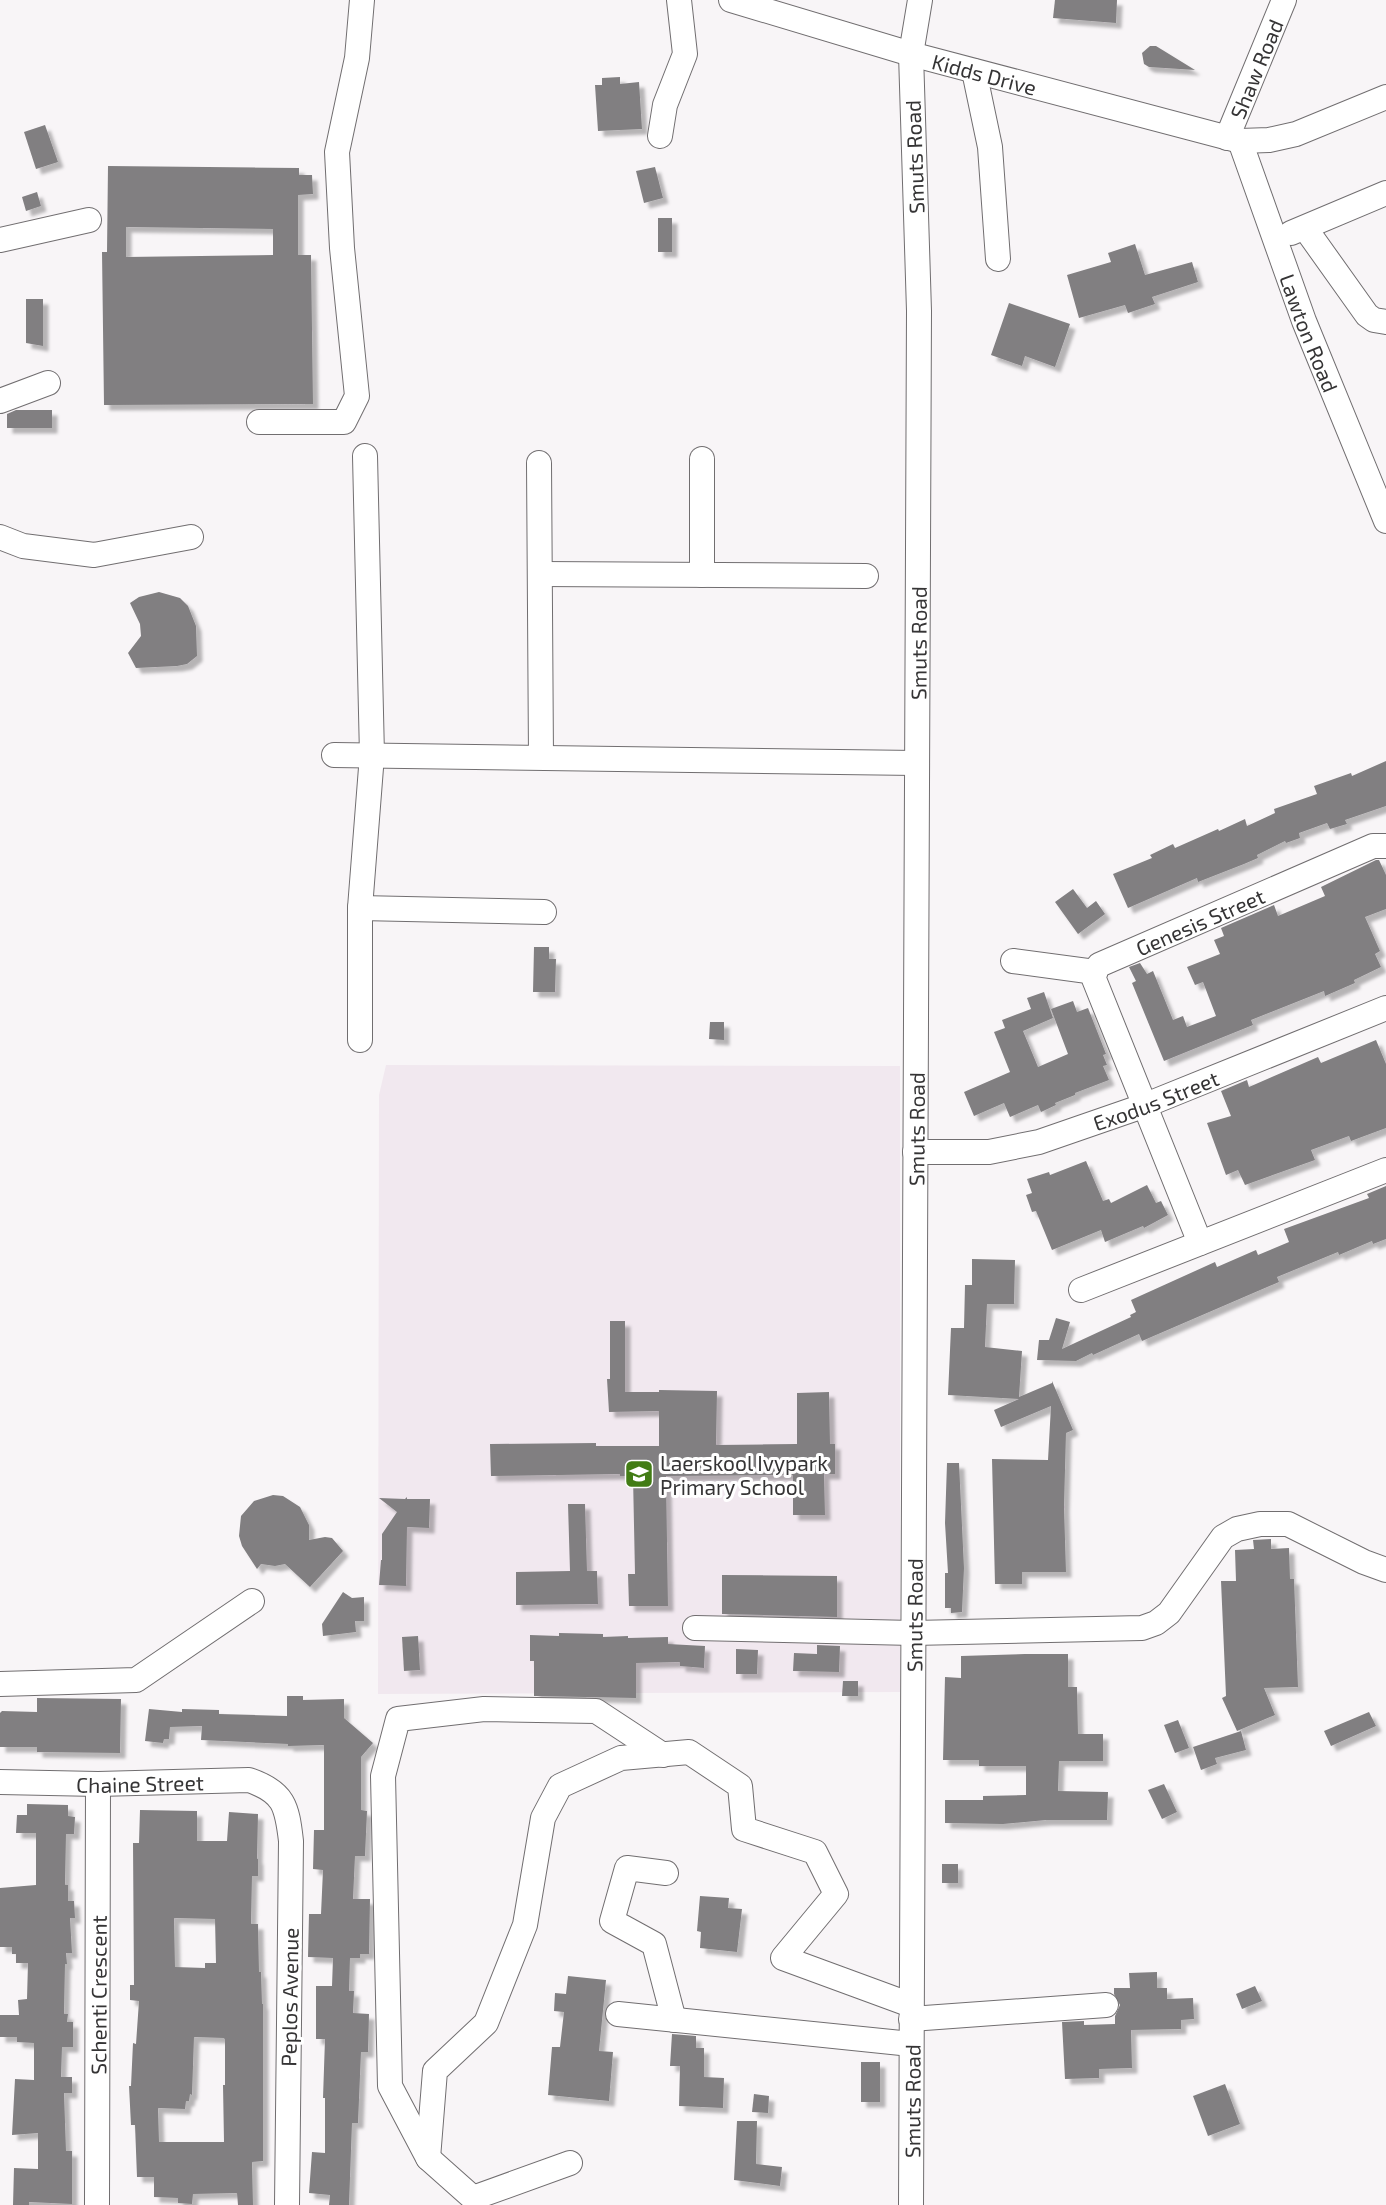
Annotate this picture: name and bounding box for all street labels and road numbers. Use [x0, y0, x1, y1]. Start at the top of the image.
street label: Shaw Road [1224, 15, 1287, 122]
street label: Kidds Drive [930, 48, 1039, 99]
street label: Smuts Road [900, 100, 928, 214]
street label: Lawton Road [1276, 270, 1344, 396]
street label: Smuts Road [905, 586, 930, 700]
street label: Genesis Street [1132, 882, 1268, 960]
street label: Exodus Street [1090, 1065, 1222, 1135]
street label: Smuts Road [903, 1072, 928, 1186]
street label: Smuts Road [901, 1558, 926, 1672]
street label: Chaine Street [76, 1769, 204, 1797]
street label: Schenti Crescent [85, 1915, 110, 2075]
street label: Peplos Avenue [275, 1927, 303, 2067]
street label: Smuts Road [899, 2044, 924, 2158]

